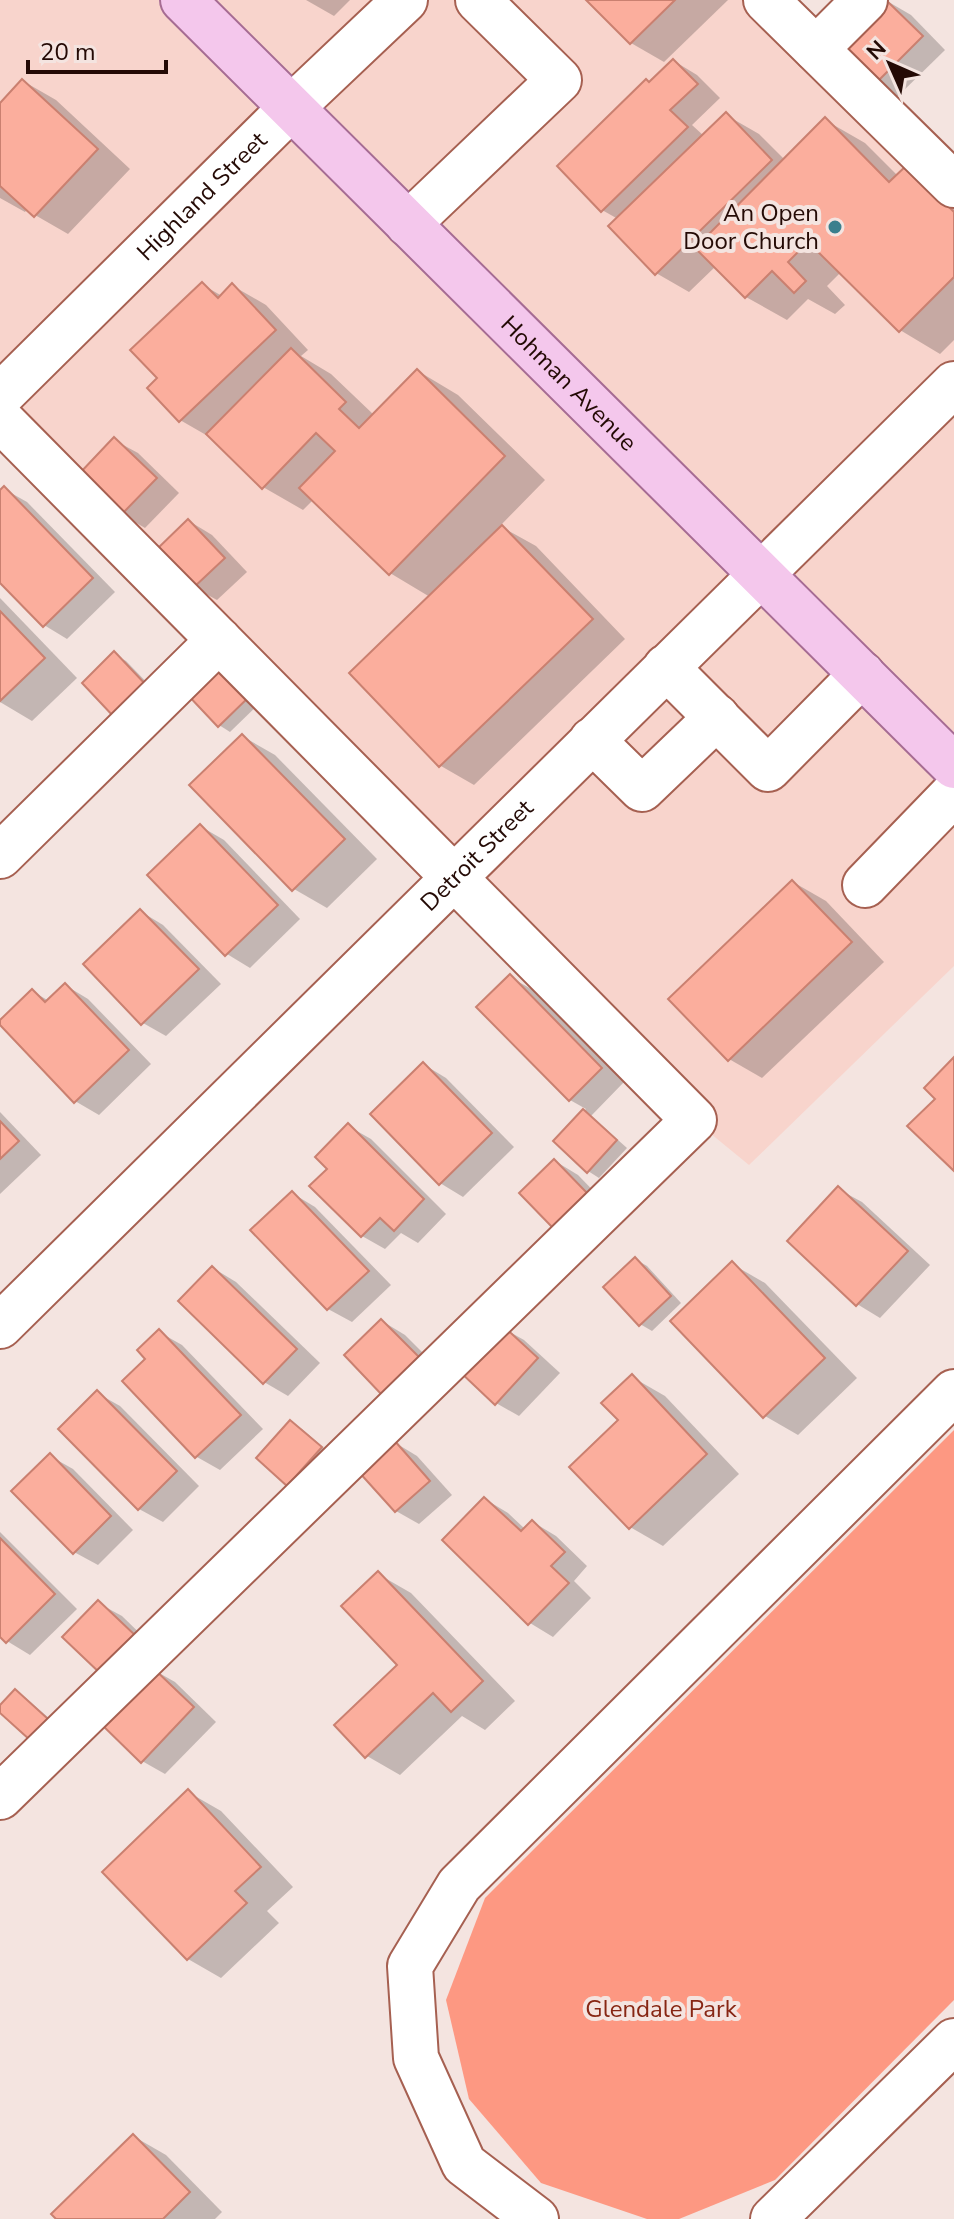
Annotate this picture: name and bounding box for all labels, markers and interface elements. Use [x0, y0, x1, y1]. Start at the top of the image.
scale bar [28, 24, 166, 74]
north arrow [850, 24, 930, 104]
text: N [860, 34, 893, 67]
text: 20 m [40, 36, 96, 68]
street label: Highland Street [130, 124, 274, 268]
place label: An Open Door Church [683, 197, 819, 257]
marker: An Open Door Church [826, 218, 844, 236]
street label: Hohman Avenue [494, 309, 644, 458]
street label: Detroit Street [413, 792, 541, 918]
park label: Glendale Park [585, 1993, 738, 2025]

